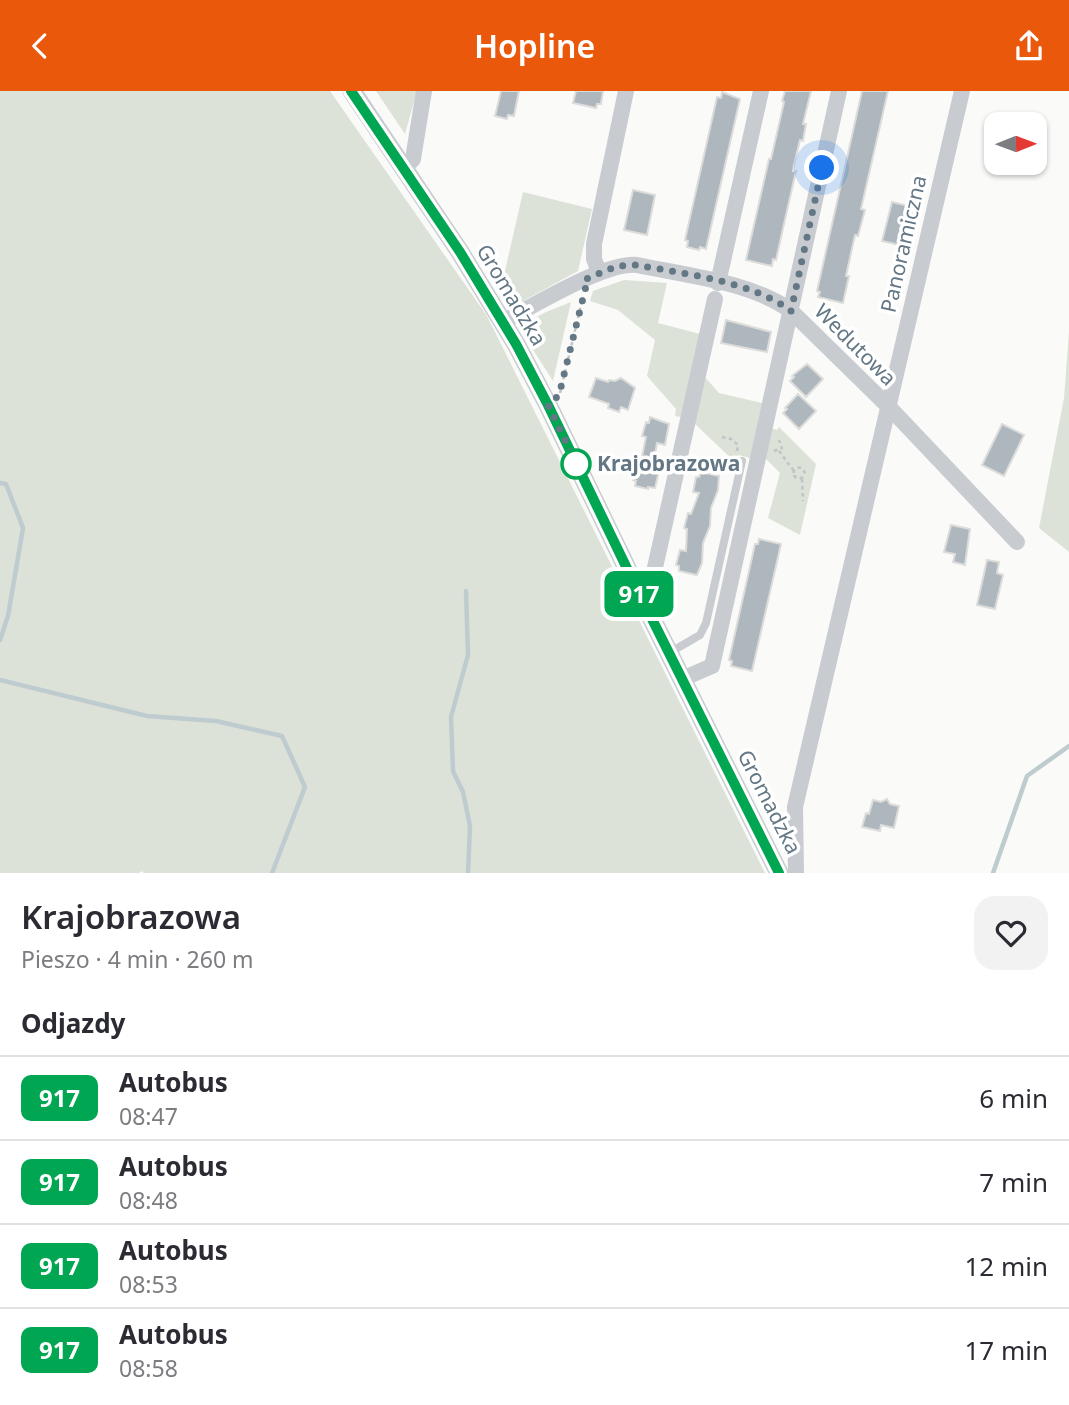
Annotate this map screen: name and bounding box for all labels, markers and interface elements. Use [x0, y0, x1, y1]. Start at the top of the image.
text: Hopline [474, 24, 595, 67]
icon: back [21, 27, 59, 65]
icon: share [1010, 27, 1048, 65]
north arrow [984, 112, 1046, 175]
map controls [984, 112, 1047, 175]
your location [804, 150, 839, 185]
street label: Panoramiczna [874, 172, 932, 315]
street label: Gromadzka [471, 239, 553, 350]
street label: Wedutowa [809, 297, 903, 391]
marker: Krajobrazowa [561, 449, 591, 479]
place label: Krajobrazowa [597, 449, 740, 477]
line badge: 917 [599, 571, 679, 617]
text: 917 [618, 577, 660, 610]
street label: Gromadzka [732, 745, 808, 858]
text: Krajobrazowa [21, 894, 241, 939]
button: heart [974, 896, 1048, 970]
text: Pieszo · 4 min · 260 m [21, 943, 254, 975]
text: Odjazdy [21, 1005, 125, 1041]
text: Autobus [119, 1064, 228, 1100]
text: 6 min [979, 1080, 1048, 1116]
text: 917 [39, 1081, 80, 1114]
text: 08:47 [119, 1100, 178, 1132]
text: Autobus [119, 1148, 228, 1184]
text: 7 min [979, 1164, 1048, 1200]
text: 917 [39, 1165, 80, 1198]
text: 08:48 [119, 1184, 178, 1216]
text: Autobus [119, 1232, 228, 1268]
text: 12 min [964, 1248, 1048, 1284]
text: 917 [39, 1249, 80, 1282]
text: 08:53 [119, 1268, 178, 1300]
text: Autobus [119, 1316, 228, 1352]
text: 17 min [964, 1332, 1048, 1368]
text: 917 [39, 1333, 80, 1366]
text: 08:58 [119, 1352, 178, 1384]

